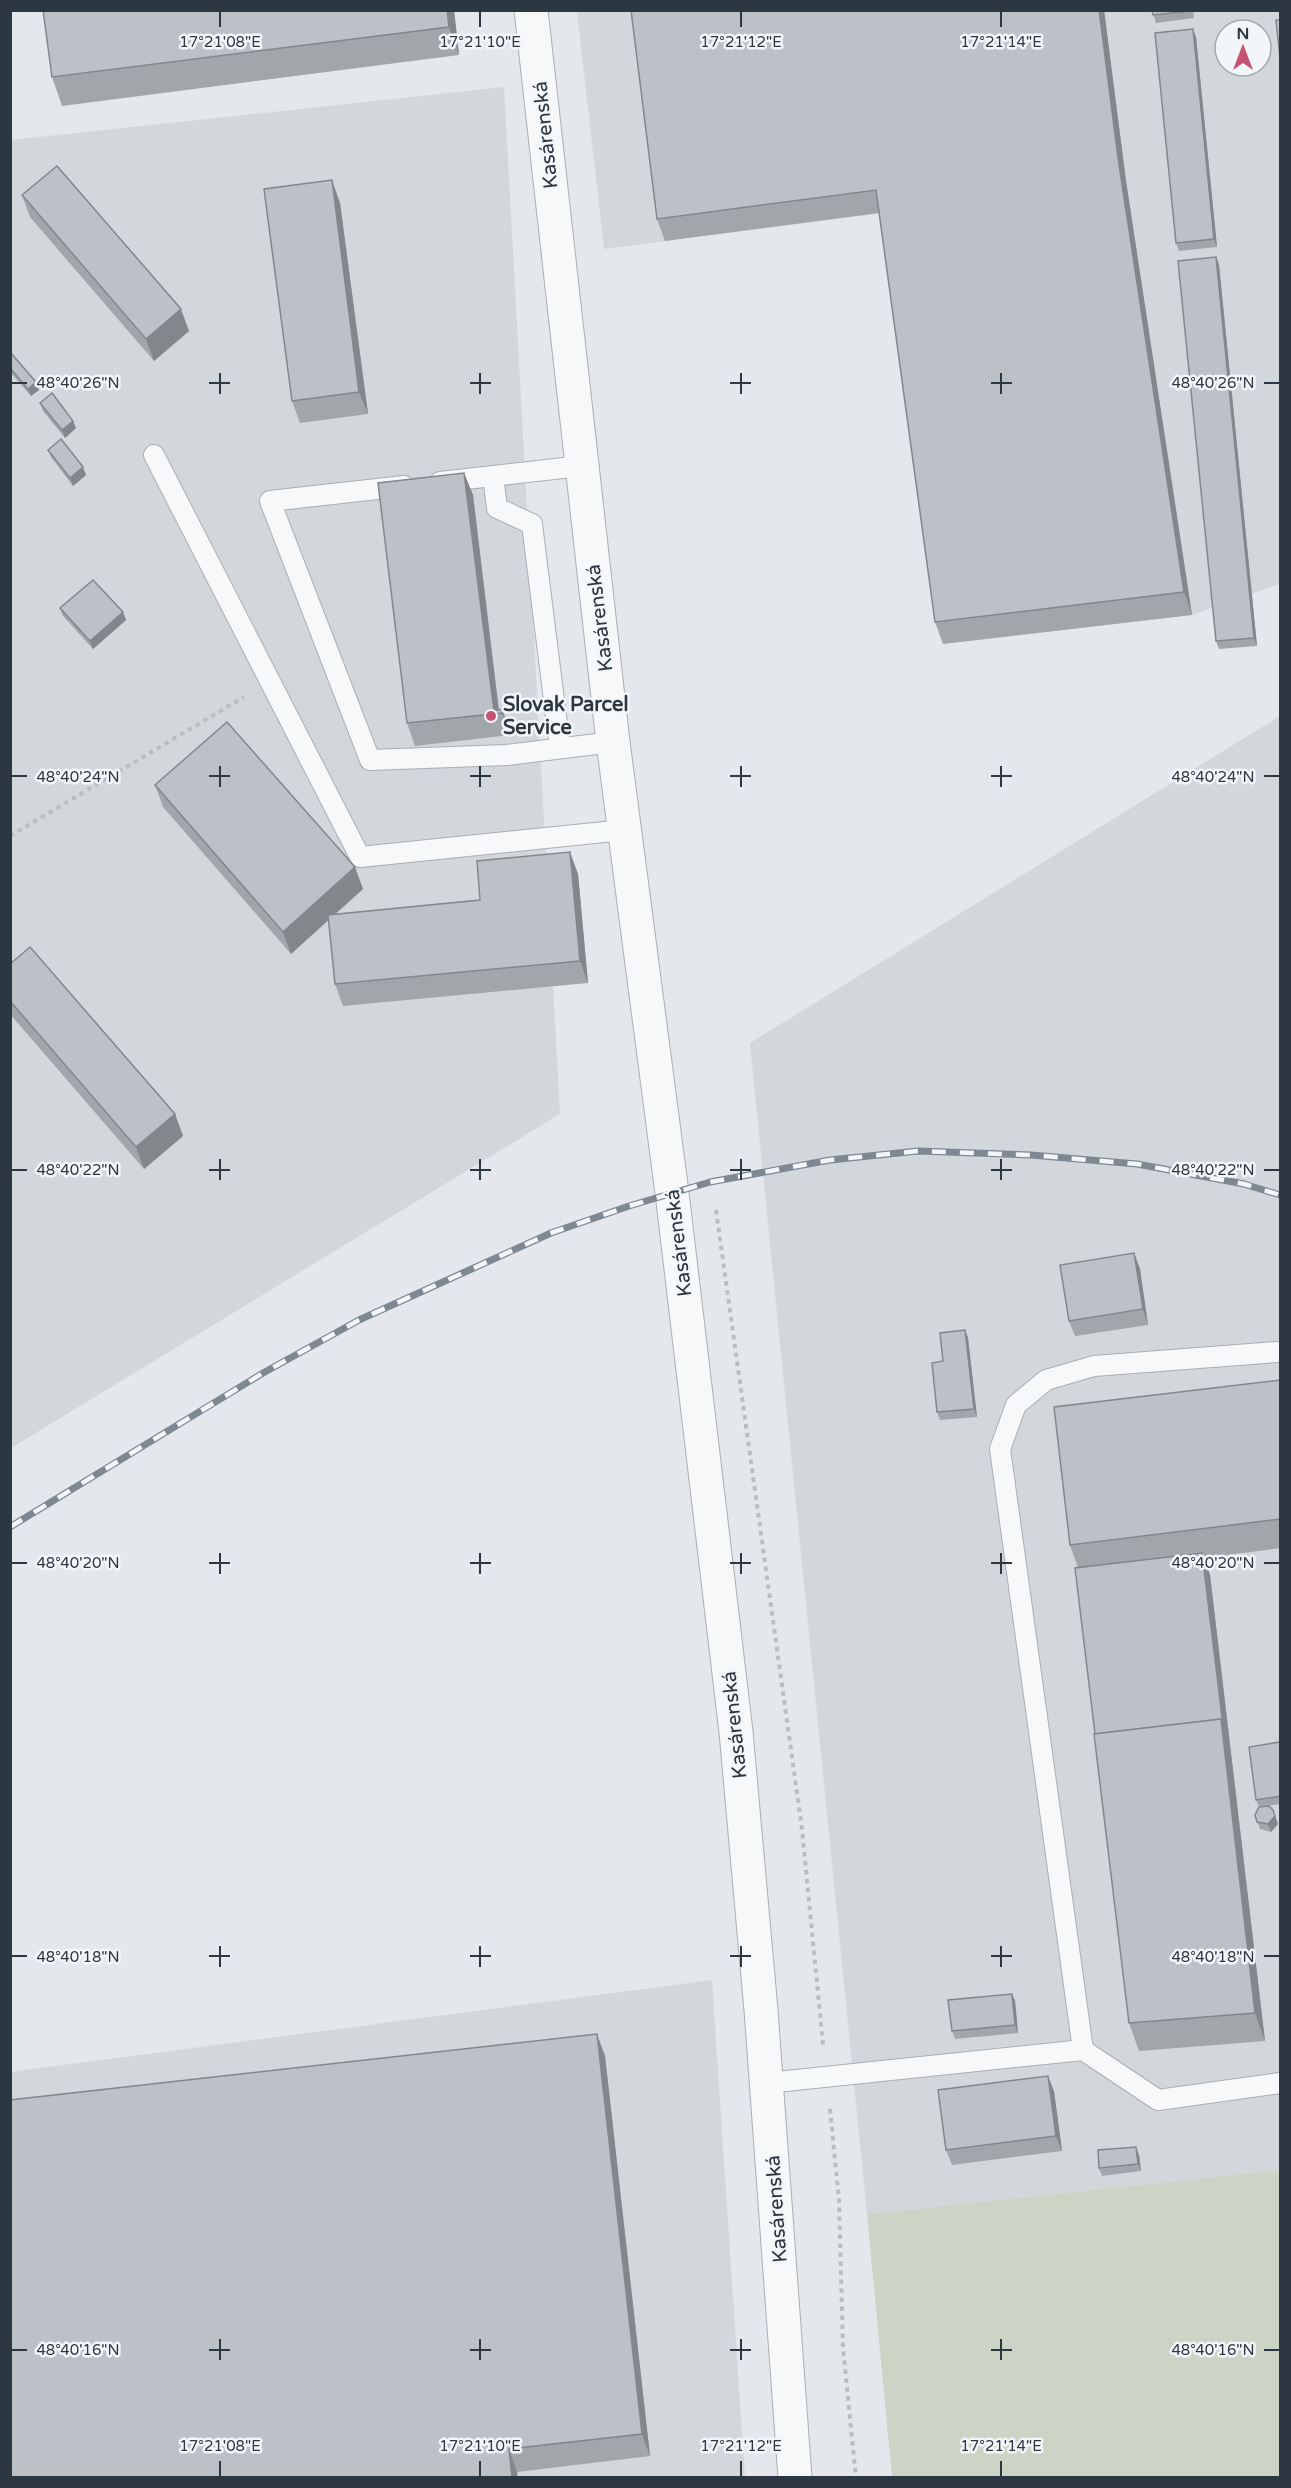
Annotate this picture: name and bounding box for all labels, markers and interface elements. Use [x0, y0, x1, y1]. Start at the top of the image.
north arrow [1213, 18, 1273, 78]
text: N [1237, 24, 1249, 44]
text: 17°21'08"E [179, 33, 261, 51]
text: 17°21'10"E [439, 33, 521, 51]
text: 17°21'12"E [700, 33, 782, 51]
text: 17°21'14"E [960, 33, 1042, 51]
street label: Kasárenská [528, 80, 564, 190]
text: 48°40'26"N [36, 374, 120, 392]
text: 48°40'26"N [1171, 374, 1255, 392]
street label: Kasárenská [582, 563, 618, 673]
place label: Slovak Parcel Service [503, 693, 628, 740]
marker: Slovak Parcel Service [484, 709, 498, 723]
text: 48°40'24"N [36, 768, 120, 786]
text: 48°40'24"N [1171, 768, 1255, 786]
text: 48°40'22"N [36, 1161, 120, 1179]
text: 48°40'22"N [1171, 1161, 1255, 1179]
street label: Kasárenská [661, 1188, 697, 1298]
text: 48°40'20"N [36, 1554, 120, 1572]
text: 48°40'20"N [1171, 1554, 1255, 1572]
street label: Kasárenská [717, 1670, 753, 1780]
text: 48°40'18"N [36, 1948, 120, 1966]
text: 48°40'18"N [1171, 1948, 1255, 1966]
street label: Kasárenská [761, 2154, 793, 2264]
text: 48°40'16"N [36, 2341, 120, 2359]
text: 48°40'16"N [1171, 2341, 1255, 2359]
text: 17°21'08"E [179, 2437, 261, 2455]
text: 17°21'10"E [439, 2437, 521, 2455]
text: 17°21'12"E [700, 2437, 782, 2455]
text: 17°21'14"E [960, 2437, 1042, 2455]

